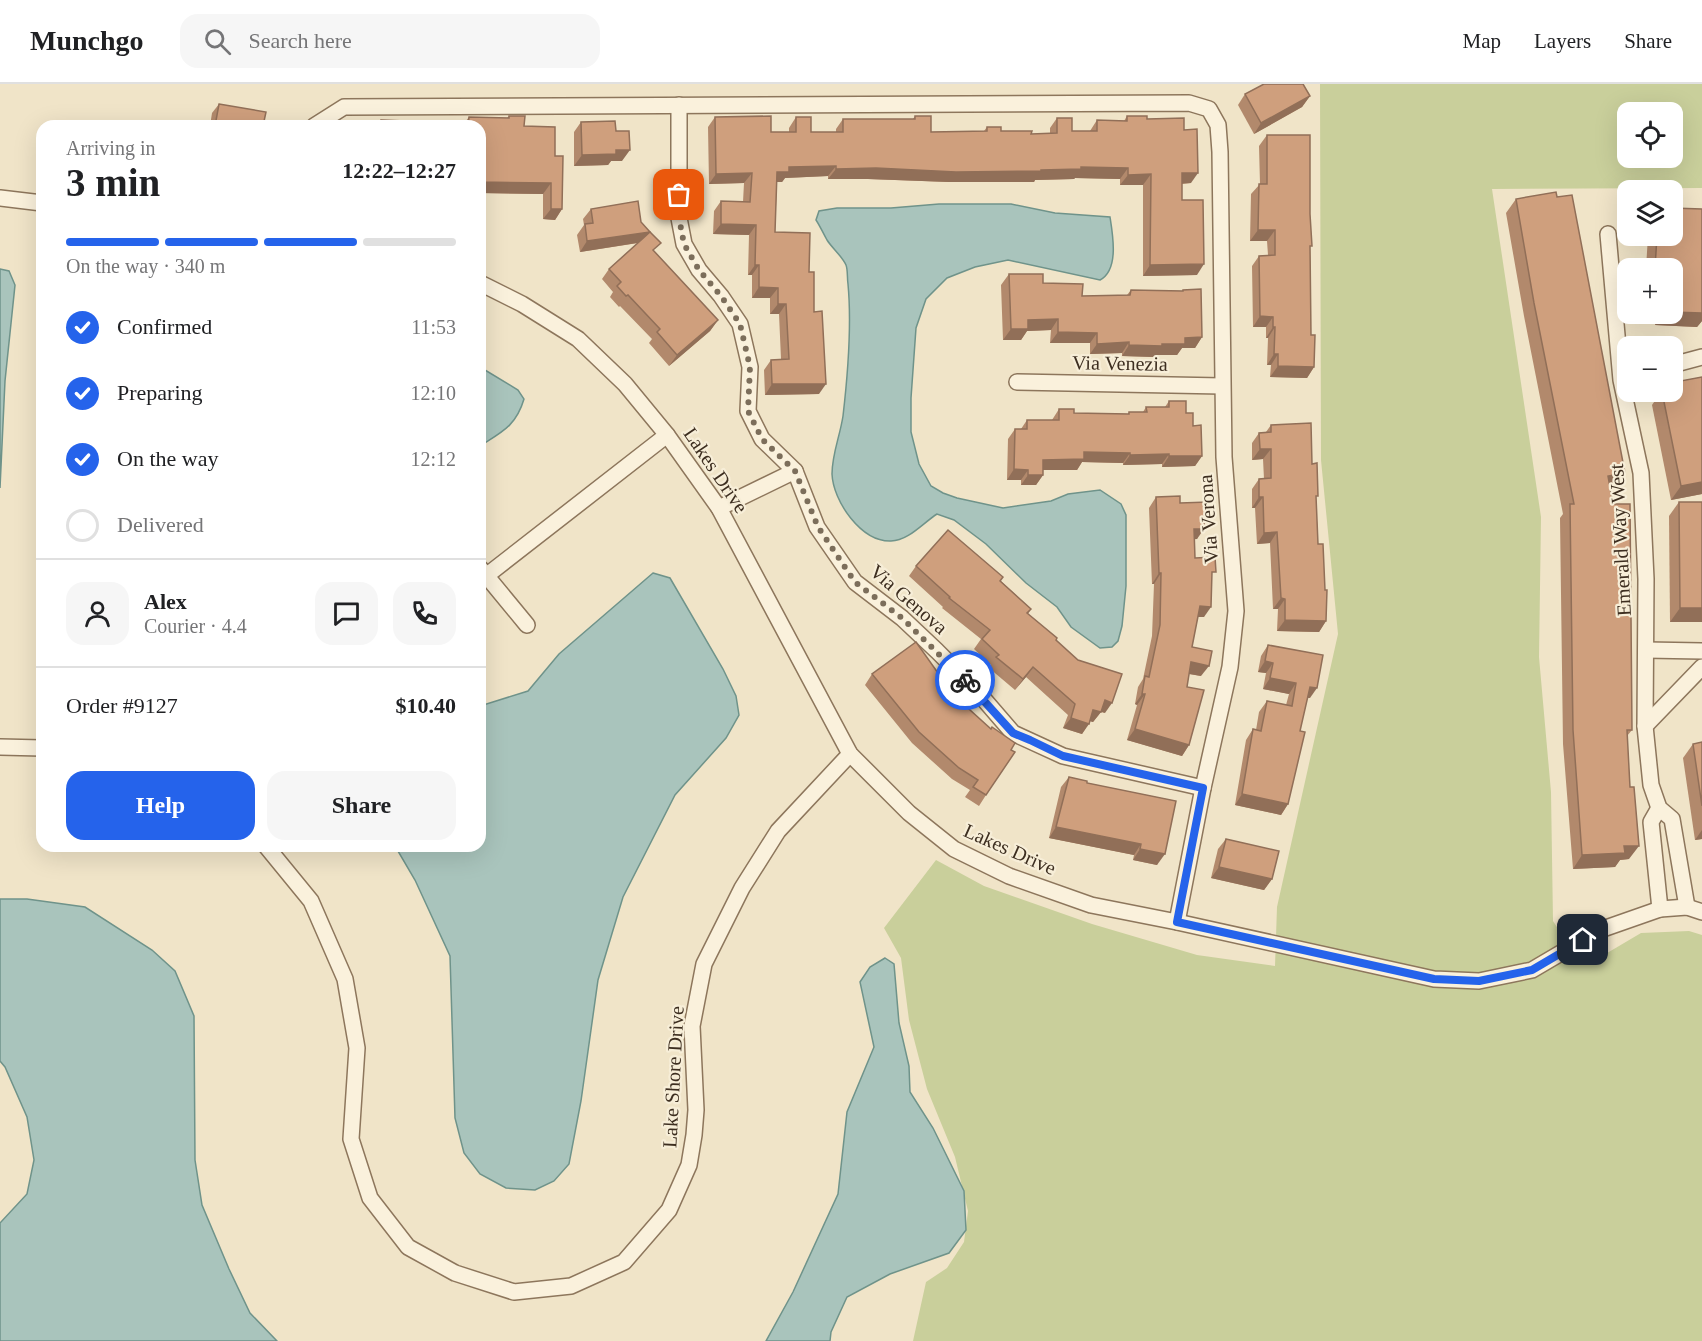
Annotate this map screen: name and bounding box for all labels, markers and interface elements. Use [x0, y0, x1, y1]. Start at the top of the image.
search box [180, 14, 600, 68]
text: Munchgo [30, 25, 144, 56]
icon: search [201, 25, 234, 58]
text: Search here [249, 28, 352, 53]
text: Map [1463, 29, 1501, 53]
text: Layers [1534, 29, 1591, 53]
text: Share [1624, 29, 1672, 53]
map controls [1617, 102, 1683, 402]
button: locate [1617, 102, 1683, 168]
text: Arriving in [66, 137, 155, 159]
text: 12:22–12:27 [342, 158, 456, 183]
text: 3 min [66, 161, 160, 204]
pin [653, 169, 704, 220]
icon: bag [662, 178, 695, 211]
button: layers [1617, 180, 1683, 246]
text: On the way · 340 m [66, 255, 225, 277]
button: + [1617, 258, 1683, 324]
icon: check [66, 311, 99, 344]
text: Confirmed [117, 314, 212, 339]
text: 11:53 [411, 316, 456, 338]
button: − [1617, 336, 1683, 402]
street label: Via Venezia [1072, 351, 1168, 375]
icon: check [66, 377, 99, 410]
text: Preparing [117, 380, 203, 405]
text: 12:10 [410, 382, 456, 404]
street label: Lakes Drive [679, 423, 753, 517]
icon: check [66, 443, 99, 476]
text: On the way [117, 446, 218, 471]
text: 12:12 [410, 448, 456, 470]
street label: Emerald Way West [1605, 463, 1636, 617]
street label: Via Verona [1194, 474, 1222, 564]
text: Delivered [117, 512, 204, 537]
street label: Via Genova [866, 560, 952, 639]
button: person [66, 582, 129, 645]
button: chat [315, 582, 378, 645]
button: phone [393, 582, 456, 645]
text: Alex [144, 589, 187, 614]
text: Courier · 4.4 [144, 615, 247, 637]
courier [935, 650, 995, 710]
icon: bike [949, 664, 982, 697]
text: Order #9127 [66, 693, 178, 718]
text: $10.40 [396, 693, 456, 718]
button: Help [66, 771, 255, 840]
button: Share [267, 771, 456, 840]
street label: Lakes Drive [961, 819, 1059, 879]
pin [1557, 914, 1608, 965]
icon: home [1566, 923, 1599, 956]
street label: Lake Shore Drive [658, 1005, 688, 1149]

